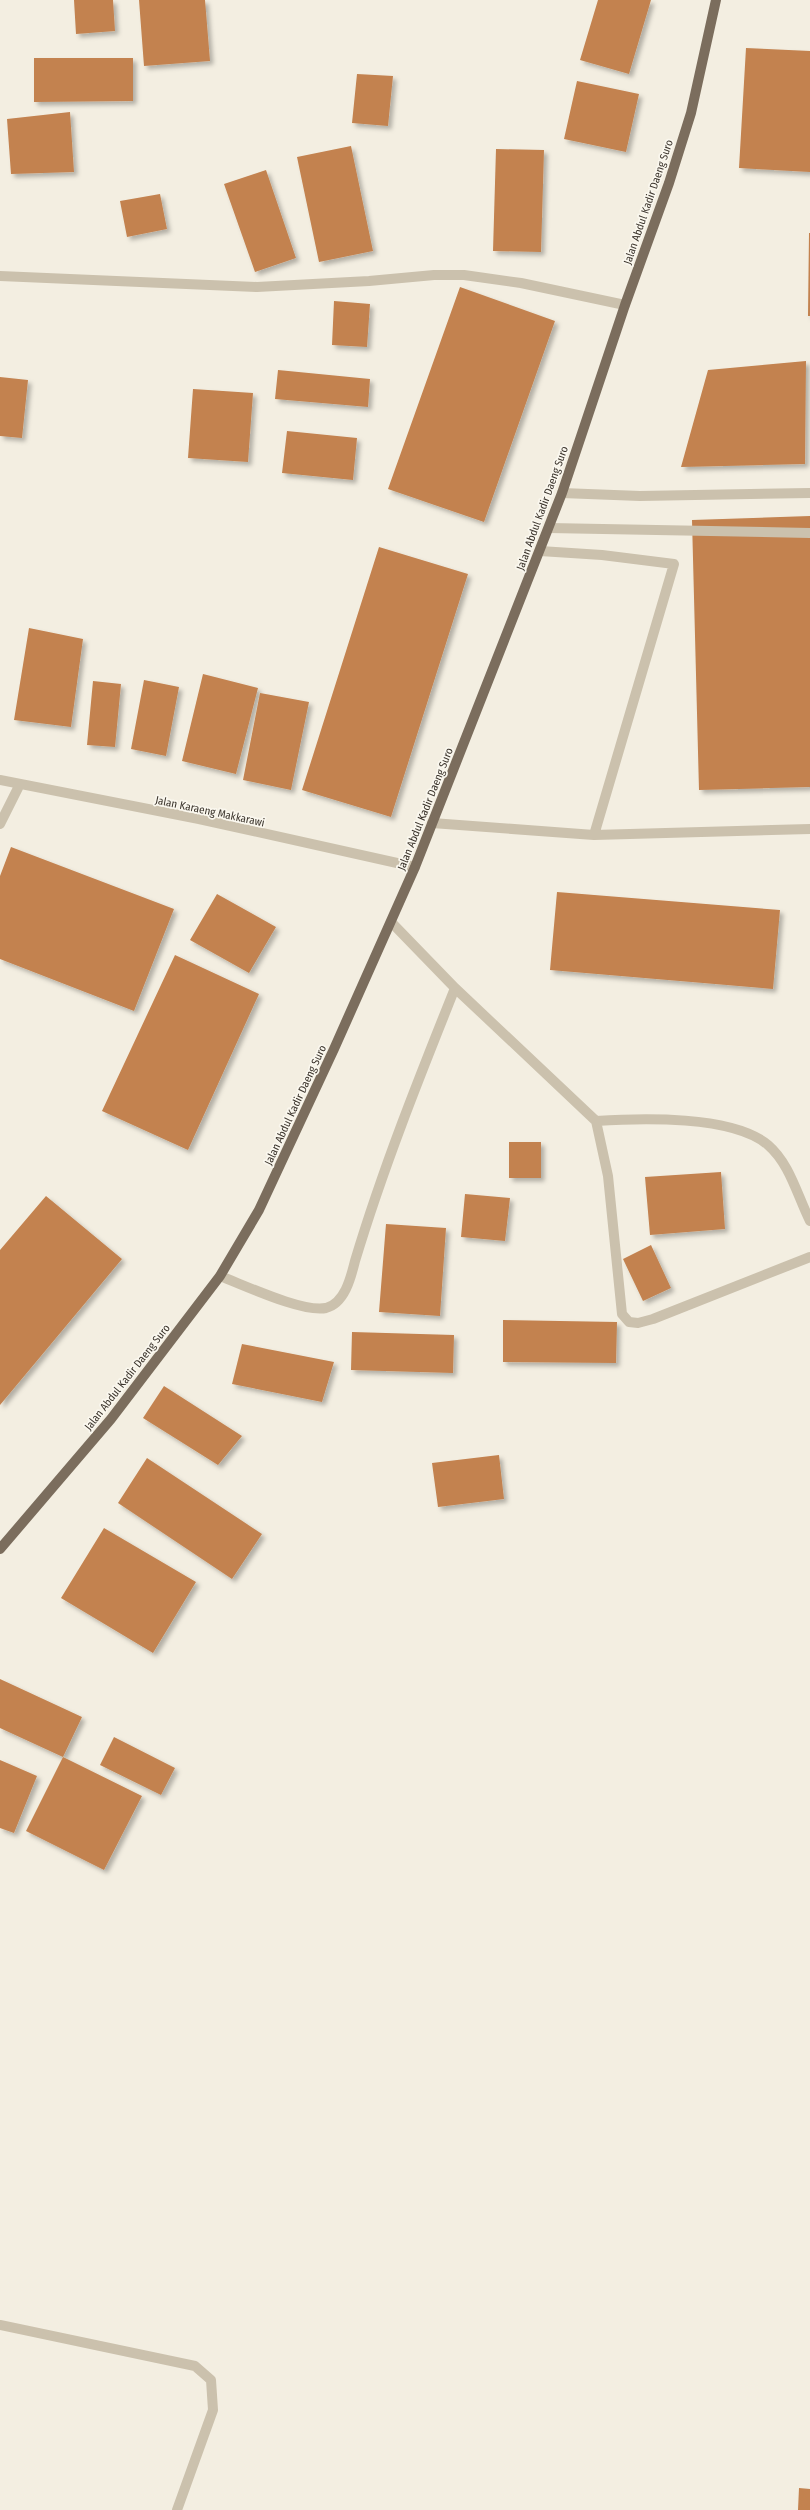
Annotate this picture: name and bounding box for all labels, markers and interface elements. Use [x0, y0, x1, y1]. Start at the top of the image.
street label: Jalan Abdul Kadir Daeng Suro [621, 138, 676, 266]
street label: Jalan Abdul Kadir Daeng Suro [514, 444, 571, 572]
street label: Jalan Abdul Kadir Daeng Suro [395, 746, 456, 872]
street label: Jalan Karaeng Makkarawi [154, 794, 266, 829]
street label: Jalan Abdul Kadir Daeng Suro [262, 1043, 329, 1167]
street label: Jalan Abdul Kadir Daeng Suro [82, 1321, 173, 1433]

